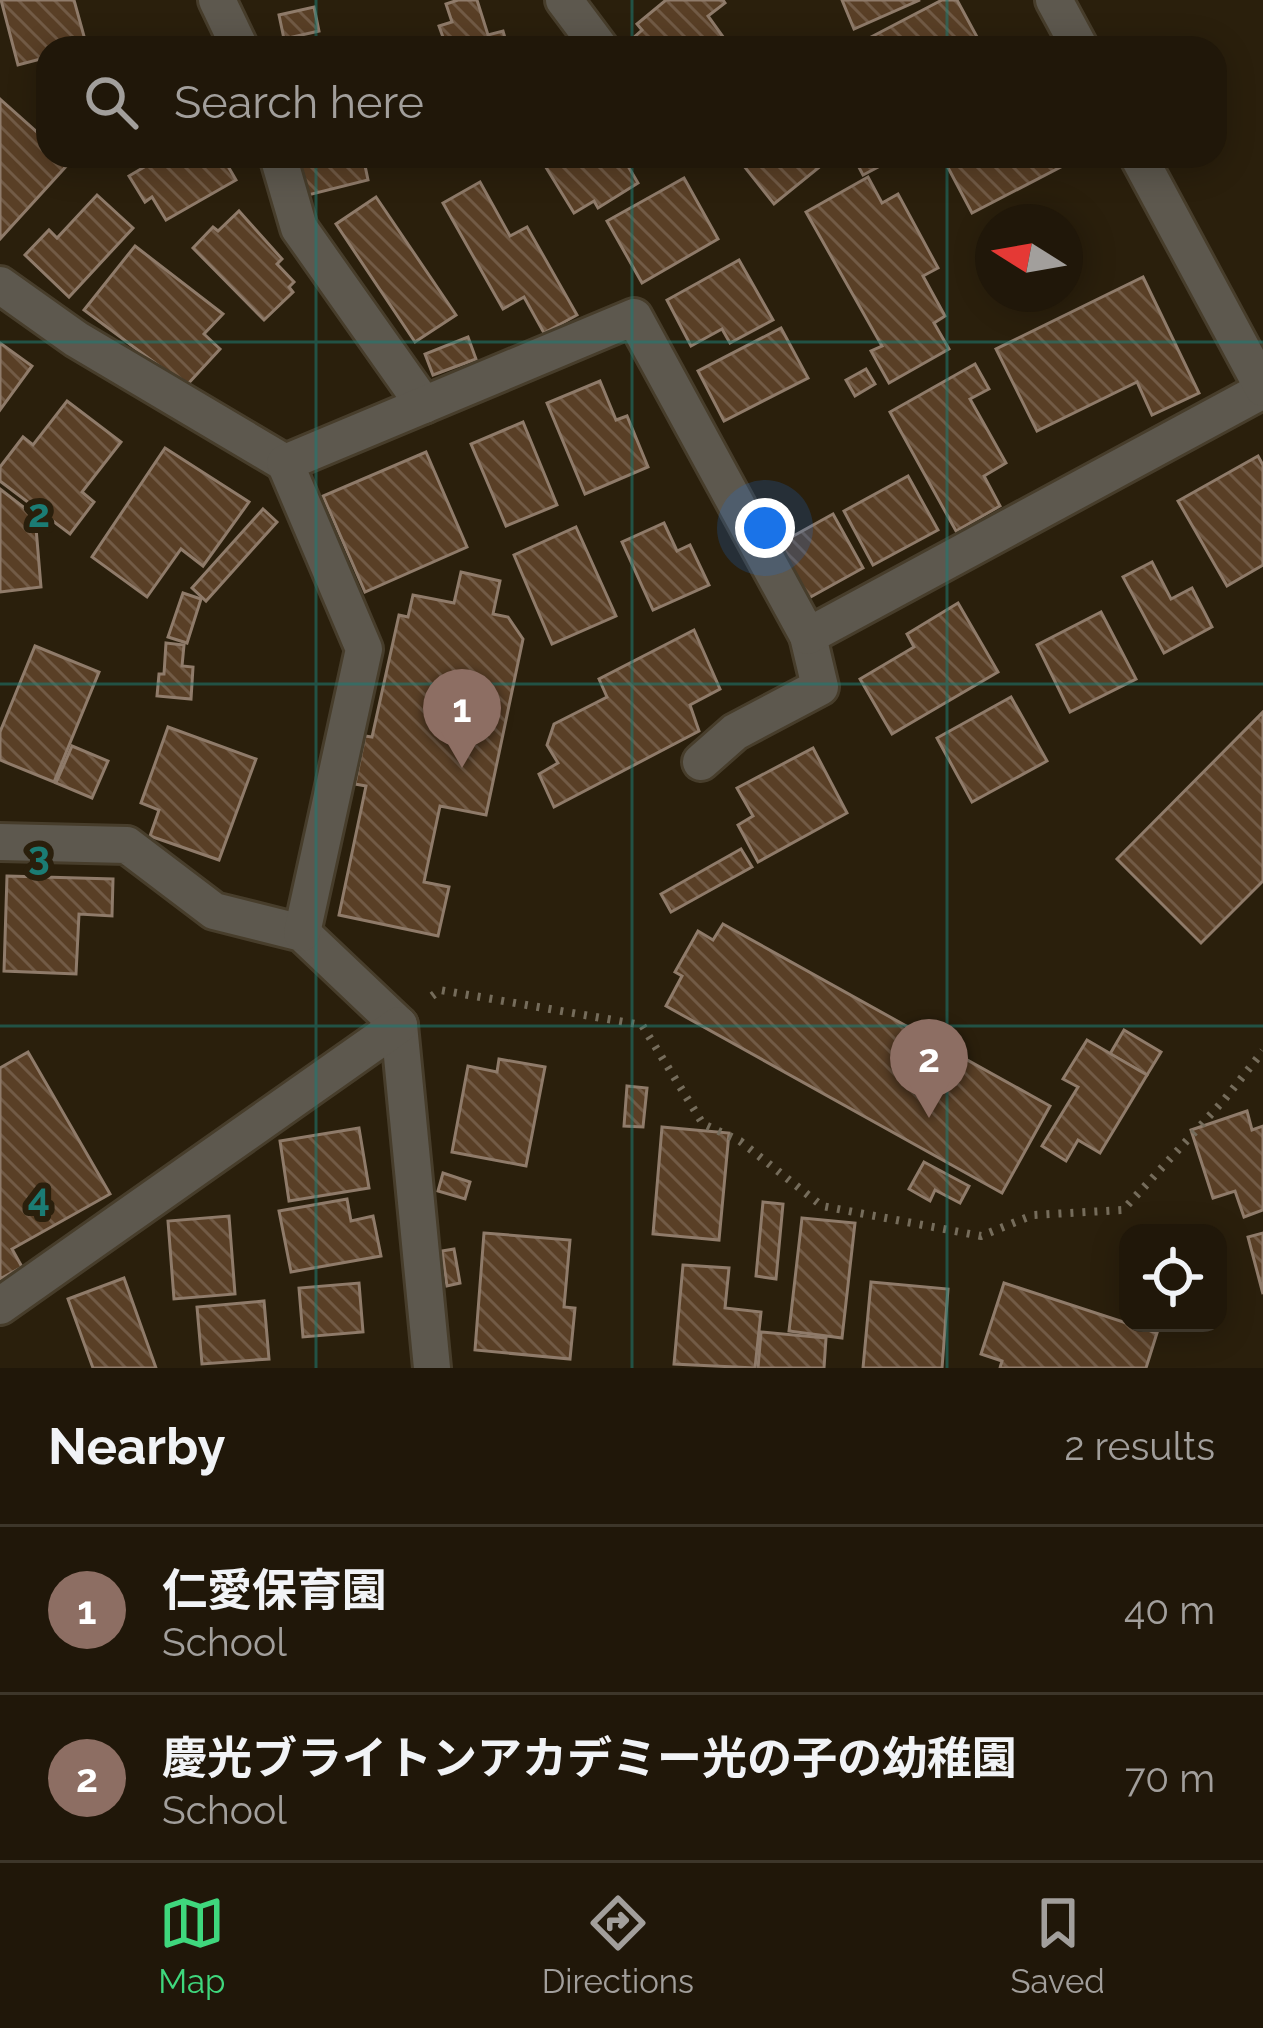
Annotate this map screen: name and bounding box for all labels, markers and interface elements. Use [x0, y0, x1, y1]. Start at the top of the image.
search box [36, 36, 1227, 168]
icon: search [78, 69, 144, 135]
text: Search here [174, 76, 424, 129]
north arrow [975, 204, 1083, 312]
text: 2 [28, 490, 50, 536]
your location [735, 498, 795, 558]
pin: 1 [423, 669, 501, 768]
text: 3 [28, 832, 50, 878]
pin: 2 [890, 1019, 968, 1118]
text: 4 [28, 1174, 50, 1220]
map controls [1119, 1224, 1227, 1332]
button: locate [1119, 1224, 1227, 1332]
text: Nearby [48, 1416, 225, 1476]
text: 2 results [1064, 1423, 1215, 1469]
text: 仁愛保育園 [162, 1564, 387, 1617]
text: 1 [77, 1587, 97, 1633]
text: 40 m [1124, 1587, 1215, 1633]
text: School [162, 1619, 287, 1665]
text: 慶光ブライトンアカデミー光の子の幼稚園 [162, 1732, 1017, 1785]
text: 2 [76, 1755, 98, 1801]
text: 70 m [1125, 1755, 1215, 1801]
text: School [162, 1787, 287, 1833]
tab: Map [158, 1890, 225, 2001]
tab: Directions [542, 1890, 694, 2001]
tab: Saved [1010, 1890, 1105, 2001]

